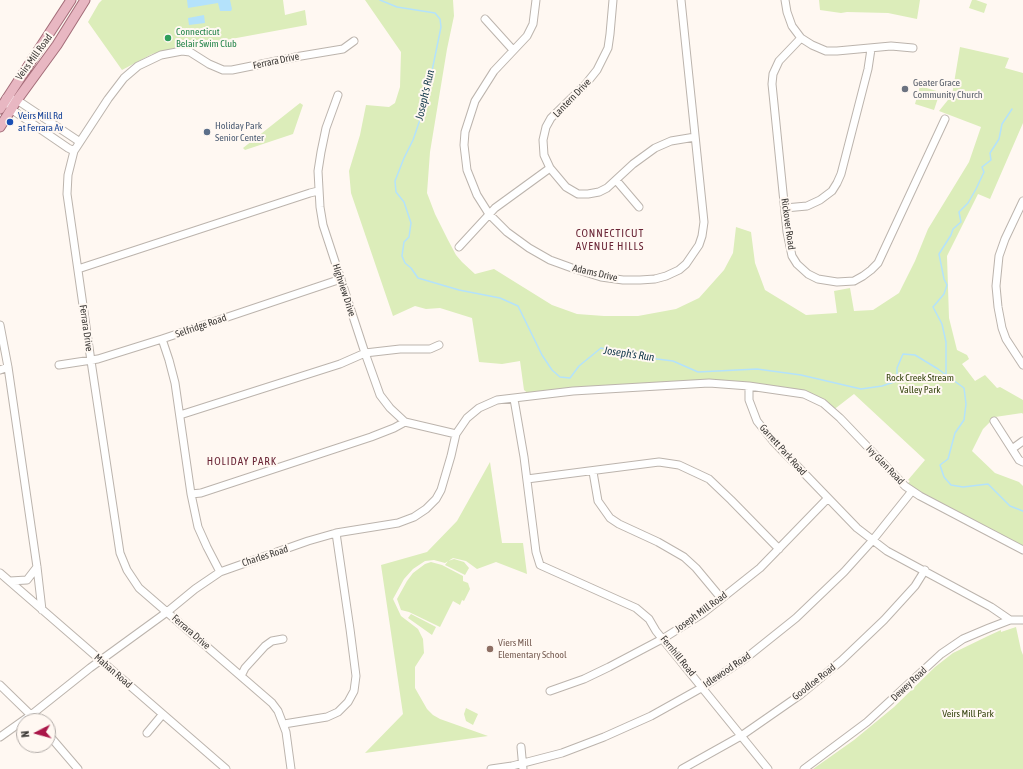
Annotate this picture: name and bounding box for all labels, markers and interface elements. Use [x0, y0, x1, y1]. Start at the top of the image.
place label: Connecticut Belair Swim Club [176, 26, 237, 50]
street label: Veirs Mill Road [13, 32, 55, 82]
marker: Connecticut Belair Swim Club [163, 33, 173, 43]
street label: Ferrara Drive [252, 50, 300, 72]
water label: Joseph's Run [413, 69, 437, 121]
street label: Lantern Drive [551, 76, 593, 120]
place label: Geater Grace Community Church [913, 77, 983, 100]
marker: Geater Grace Community Church [900, 84, 910, 94]
place label: Veirs Mill Rd at Ferrara Av [18, 110, 63, 134]
marker: Veirs Mill Rd at Ferrara Av [5, 117, 15, 127]
place label: Holiday Park Senior Center [215, 120, 264, 144]
marker: Holiday Park Senior Center [202, 127, 212, 137]
street label: Rickover Road [778, 198, 798, 250]
district label: CONNECTICUT AVENUE HILLS [576, 227, 644, 253]
street label: Highview Drive [330, 262, 358, 318]
street label: Adams Drive [571, 262, 619, 284]
street label: Ferrara Drive [77, 304, 95, 352]
street label: Selfridge Road [174, 312, 228, 340]
water label: Joseph's Run [603, 344, 655, 364]
park label: Rock Creek Stream Valley Park [886, 372, 954, 396]
street label: Garrett Park Road [757, 422, 809, 478]
street label: Ivy Glen Road [863, 443, 907, 487]
district label: HOLIDAY PARK [207, 455, 277, 469]
street label: Charles Road [240, 543, 290, 569]
street label: Joseph Mill Road [673, 589, 729, 635]
street label: Ferrara Drive [169, 612, 213, 652]
street label: Fernhill Road [658, 633, 698, 679]
place label: Viers Mill Elementary School [498, 637, 567, 660]
marker: Viers Mill Elementary School [485, 644, 495, 654]
street label: Idlewood Road [701, 650, 753, 690]
street label: Mahan Road [92, 651, 134, 691]
street label: Goodloe Road [790, 661, 838, 703]
street label: Dewey Road [888, 664, 930, 704]
park label: Veirs Mill Park [942, 708, 994, 720]
north arrow [16, 713, 56, 753]
text: N [19, 730, 31, 738]

